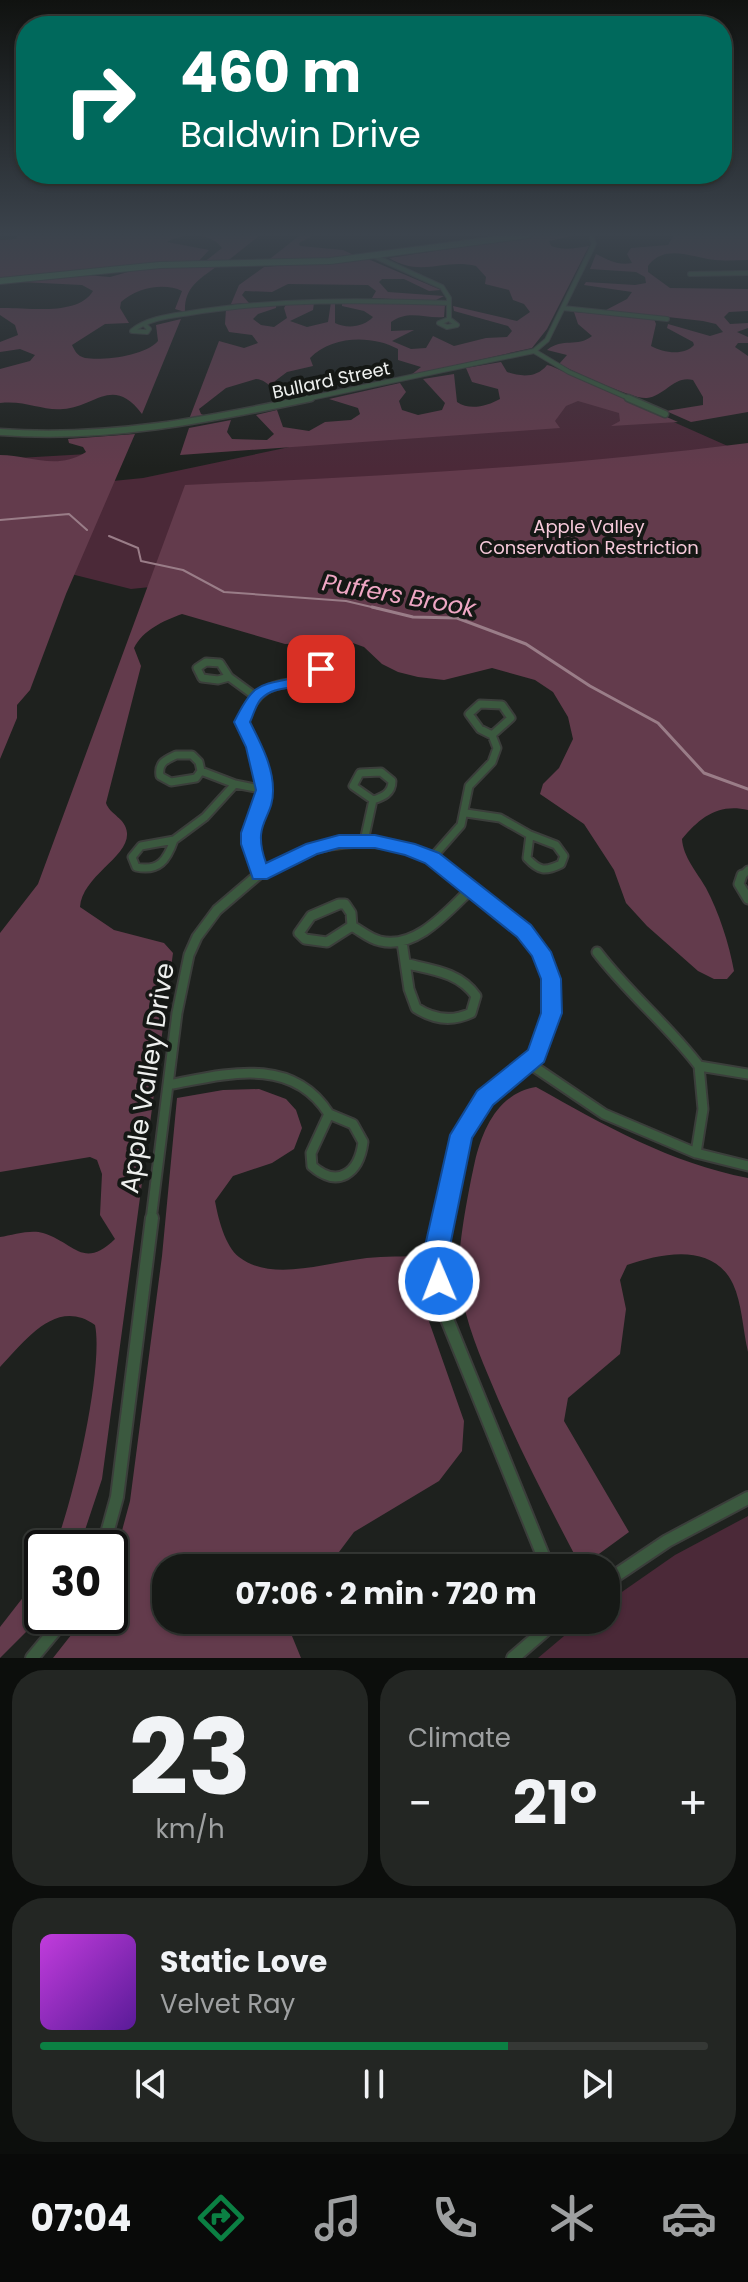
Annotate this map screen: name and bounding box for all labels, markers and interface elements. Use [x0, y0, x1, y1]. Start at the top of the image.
text: 460 m [180, 33, 361, 112]
icon: right [48, 48, 152, 152]
text: Baldwin Drive [180, 109, 421, 160]
street label: Bullard Street [270, 355, 392, 405]
park label: Apple Valley Conservation Restriction [479, 514, 699, 560]
water label: Puffers Brook [320, 565, 480, 625]
pin [287, 635, 355, 703]
icon: arrive [299, 647, 343, 691]
street label: Apple Valley Drive [111, 960, 183, 1196]
position arrow [397, 1239, 481, 1323]
speed limit sign: 30 [24, 1530, 128, 1634]
text: 07:06 · 2 min · 720 m [235, 1572, 537, 1615]
text: 23 [129, 1685, 251, 1830]
text: Climate [408, 1720, 511, 1756]
text: 21° [513, 1761, 597, 1845]
text: − [408, 1773, 432, 1834]
text: + [678, 1773, 708, 1834]
text: km/h [155, 1811, 225, 1847]
text: Static Love [160, 1940, 327, 1983]
text: Velvet Ray [160, 1986, 295, 2022]
icon: previous [129, 2062, 173, 2106]
icon: pause [352, 2062, 396, 2106]
icon: next [575, 2062, 619, 2106]
icon: directions [193, 2190, 249, 2246]
icon: music [310, 2190, 366, 2246]
icon: phone [427, 2190, 483, 2246]
icon: climate [544, 2190, 600, 2246]
icon: car [661, 2190, 717, 2246]
text: 07:04 [31, 2193, 131, 2244]

